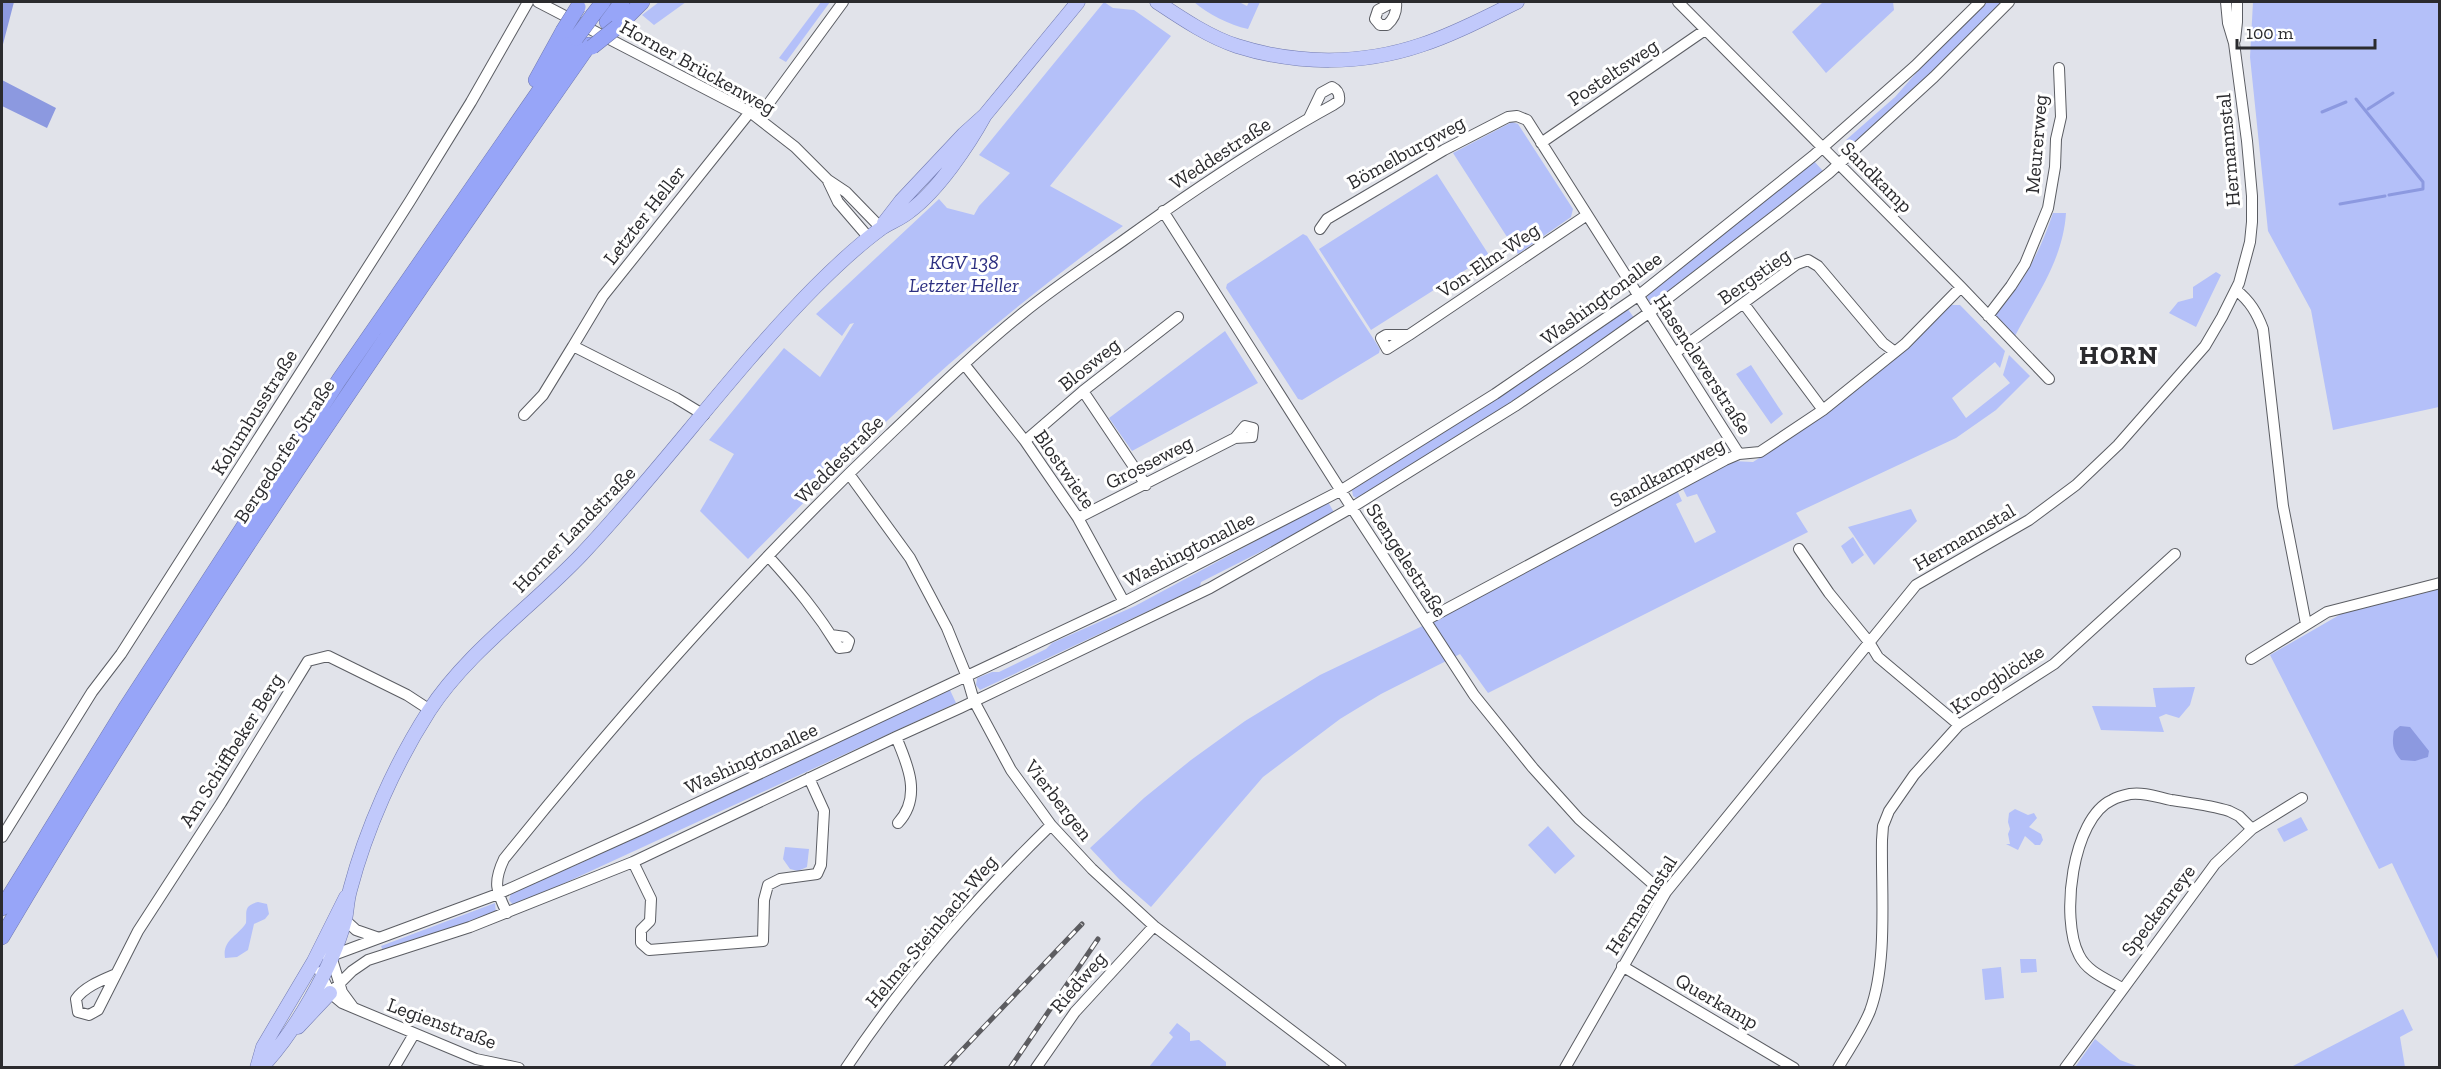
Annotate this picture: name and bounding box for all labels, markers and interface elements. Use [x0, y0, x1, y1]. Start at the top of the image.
scale bar [2237, 12, 2375, 50]
street label: Horner Brückenweg [616, 14, 780, 120]
text: 100 m [2246, 22, 2294, 44]
street label: Posteltsweg [1563, 33, 1663, 111]
street label: Hermannstal [2211, 92, 2245, 208]
street label: Meurerweg [2020, 93, 2052, 195]
street label: Bömelburgweg [1343, 110, 1469, 194]
street label: Weddestraße [1165, 112, 1275, 194]
street label: Sandkamp [1836, 136, 1918, 218]
street label: Letzter Heller [598, 161, 690, 269]
street label: Von-Elm-Weg [1432, 217, 1544, 303]
street label: Bergstieg [1713, 242, 1795, 310]
street label: Washingtonallee [1536, 246, 1666, 350]
park label: KGV 138 Letzter Heller [909, 250, 1019, 297]
street label: Hasencleverstraße [1649, 289, 1757, 439]
street label: Blosweg [1054, 332, 1124, 396]
district label: HORN [2079, 339, 2159, 371]
street label: Kolumbusstraße [206, 345, 302, 479]
street label: Bergedorfer Straße [229, 375, 339, 527]
street label: Weddestraße [790, 410, 888, 508]
street label: Blostwiete [1029, 425, 1101, 513]
street label: Grosseweg [1101, 430, 1197, 494]
street label: Sandkampweg [1606, 432, 1728, 512]
street label: Horner Landstraße [508, 461, 640, 597]
street label: Hermannstal [1909, 498, 2019, 576]
street label: Stengelestraße [1361, 499, 1453, 621]
street label: Washingtonallee [1120, 506, 1258, 592]
street label: Kroogblöcke [1946, 639, 2048, 719]
street label: Am Schiffbeker Berg [174, 669, 288, 831]
street label: Washingtonallee [681, 717, 821, 799]
street label: Vierbergen [1019, 754, 1098, 846]
street label: Helma-Steinbach-Weg [860, 850, 1002, 1012]
street label: Hermannstal [1600, 851, 1682, 959]
street label: Speckenreye [2116, 860, 2200, 960]
street label: Riedweg [1045, 946, 1111, 1018]
street label: Querkamp [1671, 968, 1763, 1034]
street label: Legienstraße [384, 992, 500, 1054]

